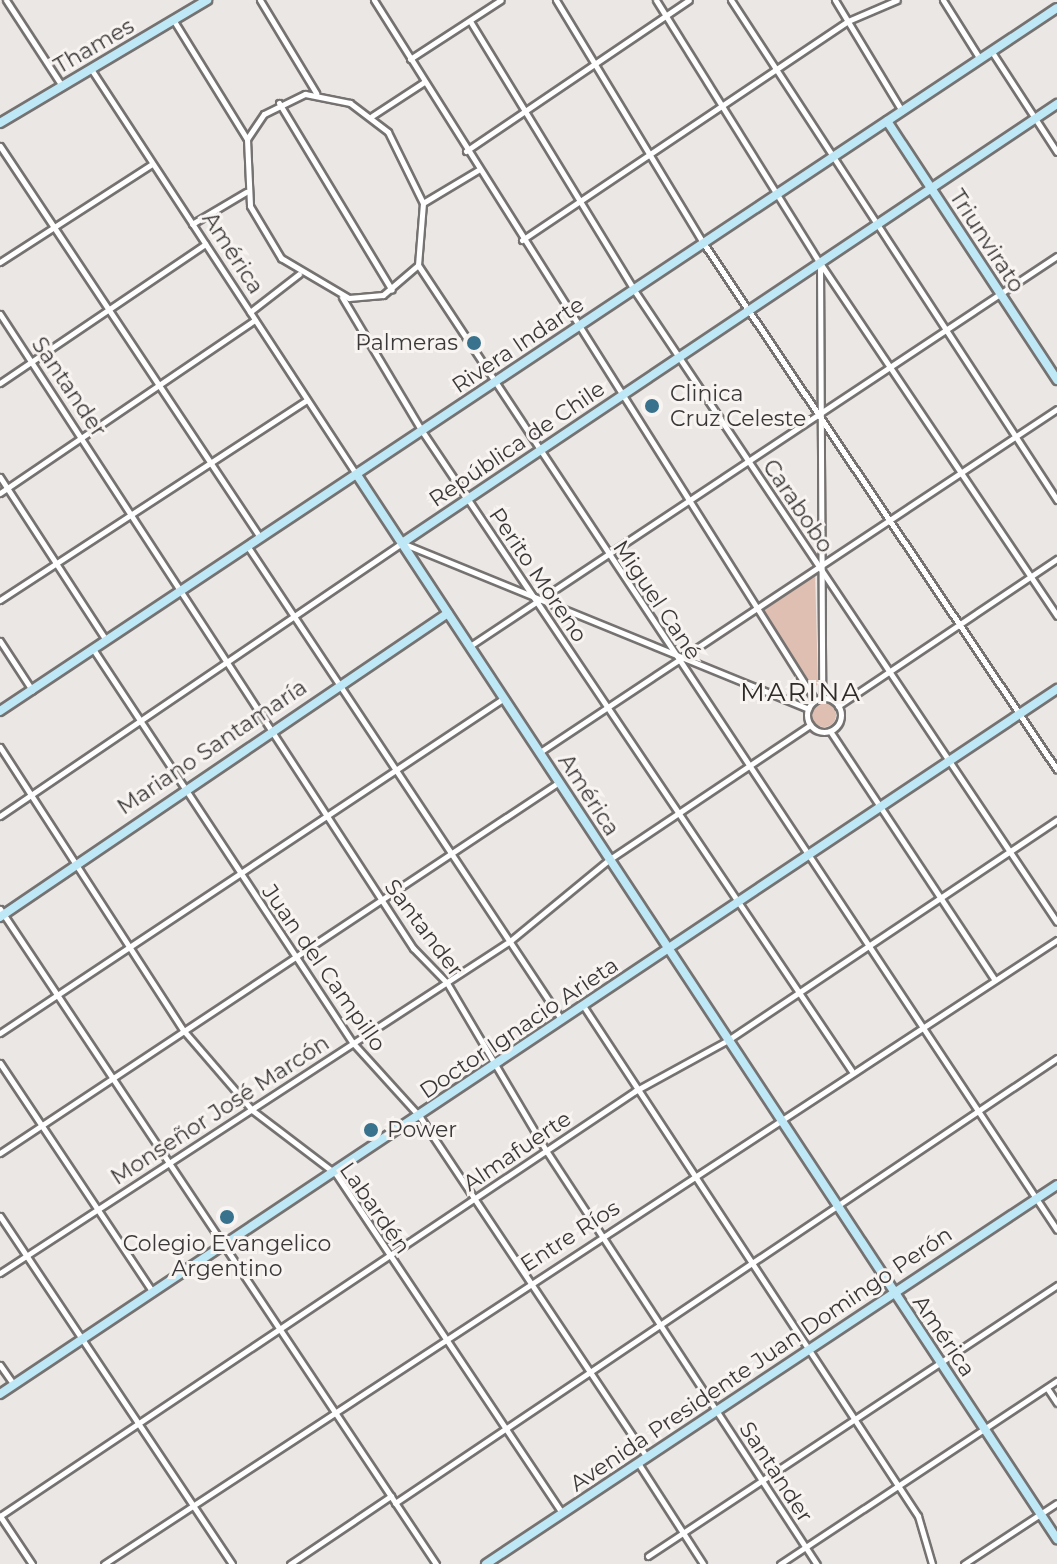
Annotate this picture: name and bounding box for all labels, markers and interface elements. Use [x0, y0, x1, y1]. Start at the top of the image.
street label: Thames [49, 13, 139, 79]
street label: Triunvirato [944, 185, 1030, 297]
street label: América [197, 207, 269, 299]
street label: Rivera Indarte [447, 291, 589, 399]
place label: Palmeras [355, 330, 458, 356]
street label: Santander [26, 332, 112, 442]
marker: Palmeras [465, 334, 483, 352]
street label: República de Chile [424, 375, 610, 513]
place label: Clinica Cruz Celeste [670, 380, 806, 432]
marker: Clinica Cruz Celeste [641, 395, 663, 417]
street label: Carabobo [757, 454, 839, 558]
street label: Perito Moreno [483, 503, 593, 647]
street label: Miguel Cané [607, 535, 707, 665]
street label: Mariano Santamaría [112, 674, 312, 820]
district label: MARINA [740, 677, 862, 709]
street label: América [553, 749, 625, 841]
street label: Santander [379, 874, 469, 982]
street label: Juan del Campillo [257, 880, 391, 1056]
street label: Doctor Ignacio Arieta [415, 952, 623, 1104]
street label: Monseñor José Marcón [106, 1030, 334, 1190]
street label: Almafuerte [458, 1105, 576, 1197]
place label: Power [387, 1117, 457, 1143]
marker: Power [362, 1121, 380, 1139]
street label: Labardén [334, 1157, 416, 1259]
street label: Entre Ríos [516, 1194, 624, 1278]
marker: Colegio Evangelico Argentino [218, 1208, 236, 1226]
street label: Avenida Presidente Juan Domingo Perón [565, 1221, 957, 1497]
place label: Colegio Evangelico Argentino [123, 1230, 331, 1282]
street label: América [907, 1290, 981, 1382]
street label: Santander [734, 1417, 818, 1527]

